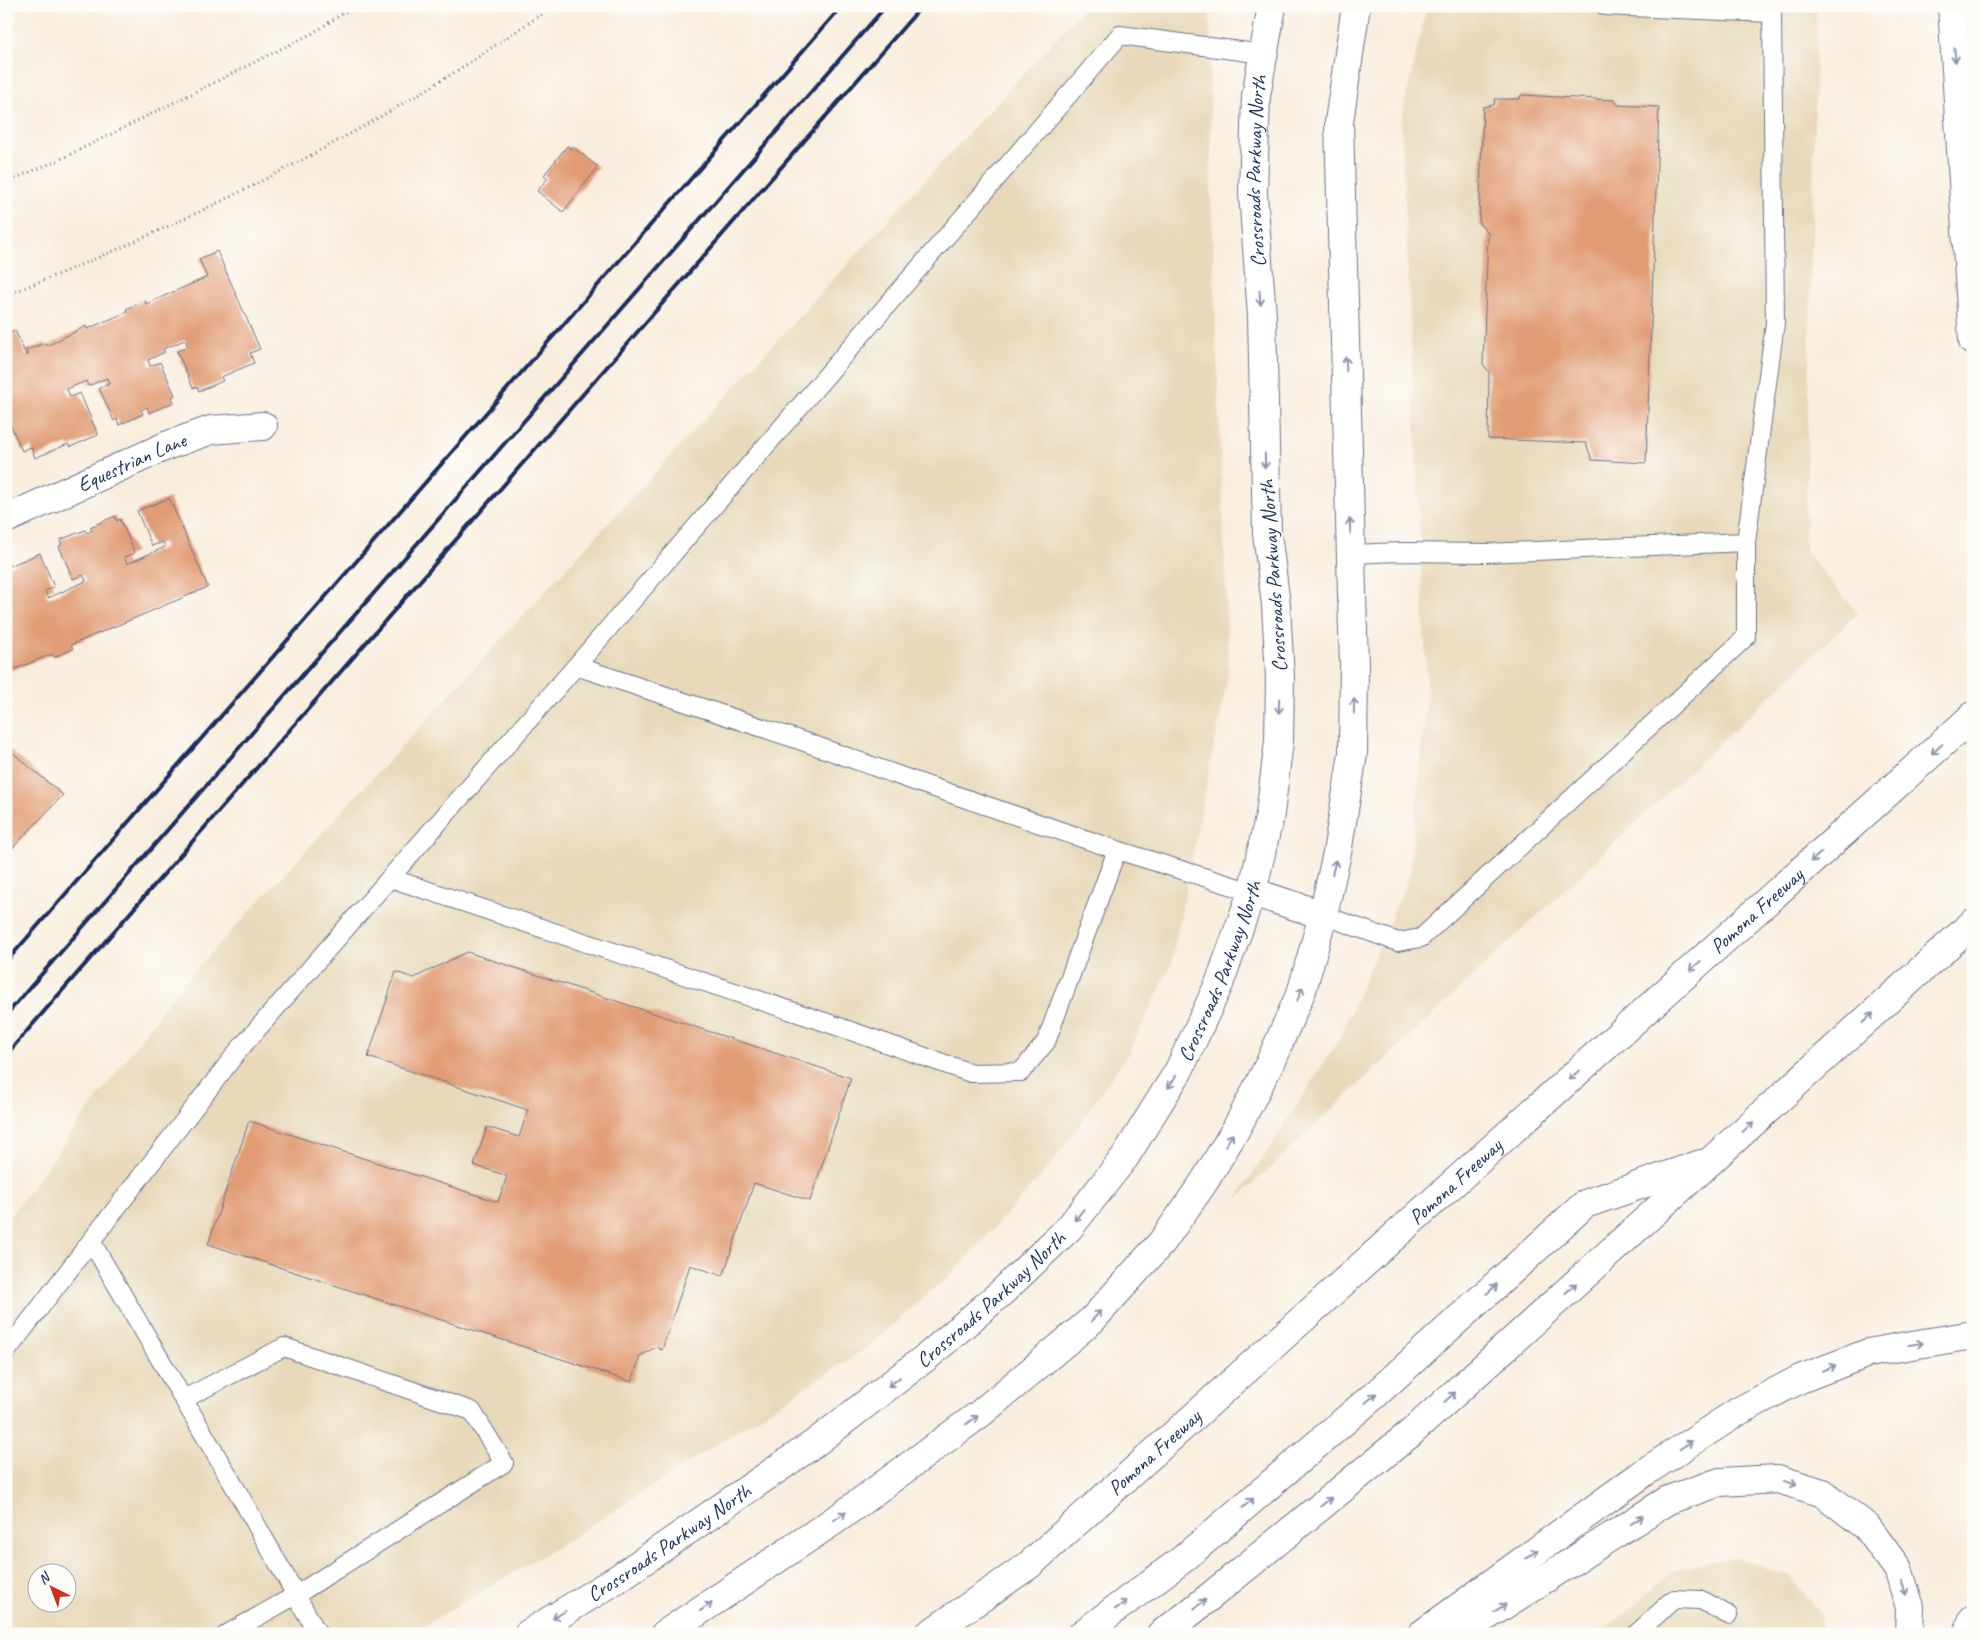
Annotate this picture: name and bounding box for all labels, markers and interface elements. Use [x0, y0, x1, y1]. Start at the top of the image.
one-way arrow [1950, 47, 1960, 63]
street label: Crossroads Parkway North [1240, 72, 1273, 268]
one-way arrow [1256, 290, 1265, 306]
one-way arrow [1341, 356, 1350, 372]
street label: Equestrian Lane [73, 427, 191, 498]
one-way arrow [1261, 452, 1270, 468]
street label: Crossroads Parkway North [1253, 478, 1293, 673]
one-way arrow [1345, 519, 1355, 535]
one-way arrow [1275, 697, 1284, 713]
one-way arrow [1349, 699, 1359, 715]
one-way arrow [1930, 743, 1943, 754]
one-way arrow [1809, 851, 1822, 863]
one-way arrow [1330, 860, 1339, 876]
street label: Pomona Freeway [1705, 861, 1810, 959]
street label: Crossroads Parkway North [1172, 877, 1267, 1066]
one-way arrow [1688, 960, 1701, 972]
one-way arrow [1296, 987, 1305, 1002]
one-way arrow [1862, 1012, 1875, 1024]
one-way arrow [1568, 1069, 1581, 1081]
one-way arrow [1167, 1074, 1177, 1088]
one-way arrow [1741, 1121, 1754, 1133]
street label: Pomona Freeway [1403, 1132, 1509, 1230]
one-way arrow [1225, 1133, 1235, 1147]
one-way arrow [1074, 1208, 1085, 1221]
street label: Crossroads Parkway North [911, 1224, 1072, 1373]
one-way arrow [1564, 1282, 1577, 1294]
one-way arrow [1485, 1283, 1498, 1295]
one-way arrow [1090, 1309, 1102, 1322]
one-way arrow [1907, 1339, 1923, 1349]
one-way arrow [1821, 1363, 1836, 1372]
one-way arrow [887, 1377, 901, 1387]
one-way arrow [1444, 1391, 1457, 1403]
one-way arrow [1365, 1392, 1378, 1403]
street label: Pomona Freeway [1102, 1403, 1208, 1501]
one-way arrow [965, 1415, 979, 1425]
one-way arrow [1679, 1440, 1693, 1450]
street label: Crossroads Parkway North [582, 1477, 757, 1607]
one-way arrow [1781, 1478, 1797, 1488]
one-way arrow [1320, 1496, 1333, 1507]
one-way arrow [1241, 1498, 1254, 1509]
one-way arrow [833, 1511, 847, 1521]
one-way arrow [1629, 1515, 1643, 1525]
one-way arrow [1525, 1549, 1539, 1559]
north arrow [28, 1562, 78, 1612]
text: N [35, 1568, 54, 1588]
one-way arrow [1899, 1579, 1909, 1595]
one-way arrow [1194, 1599, 1207, 1610]
one-way arrow [1114, 1600, 1128, 1610]
one-way arrow [698, 1601, 712, 1611]
one-way arrow [1492, 1602, 1506, 1612]
one-way arrow [553, 1610, 567, 1620]

